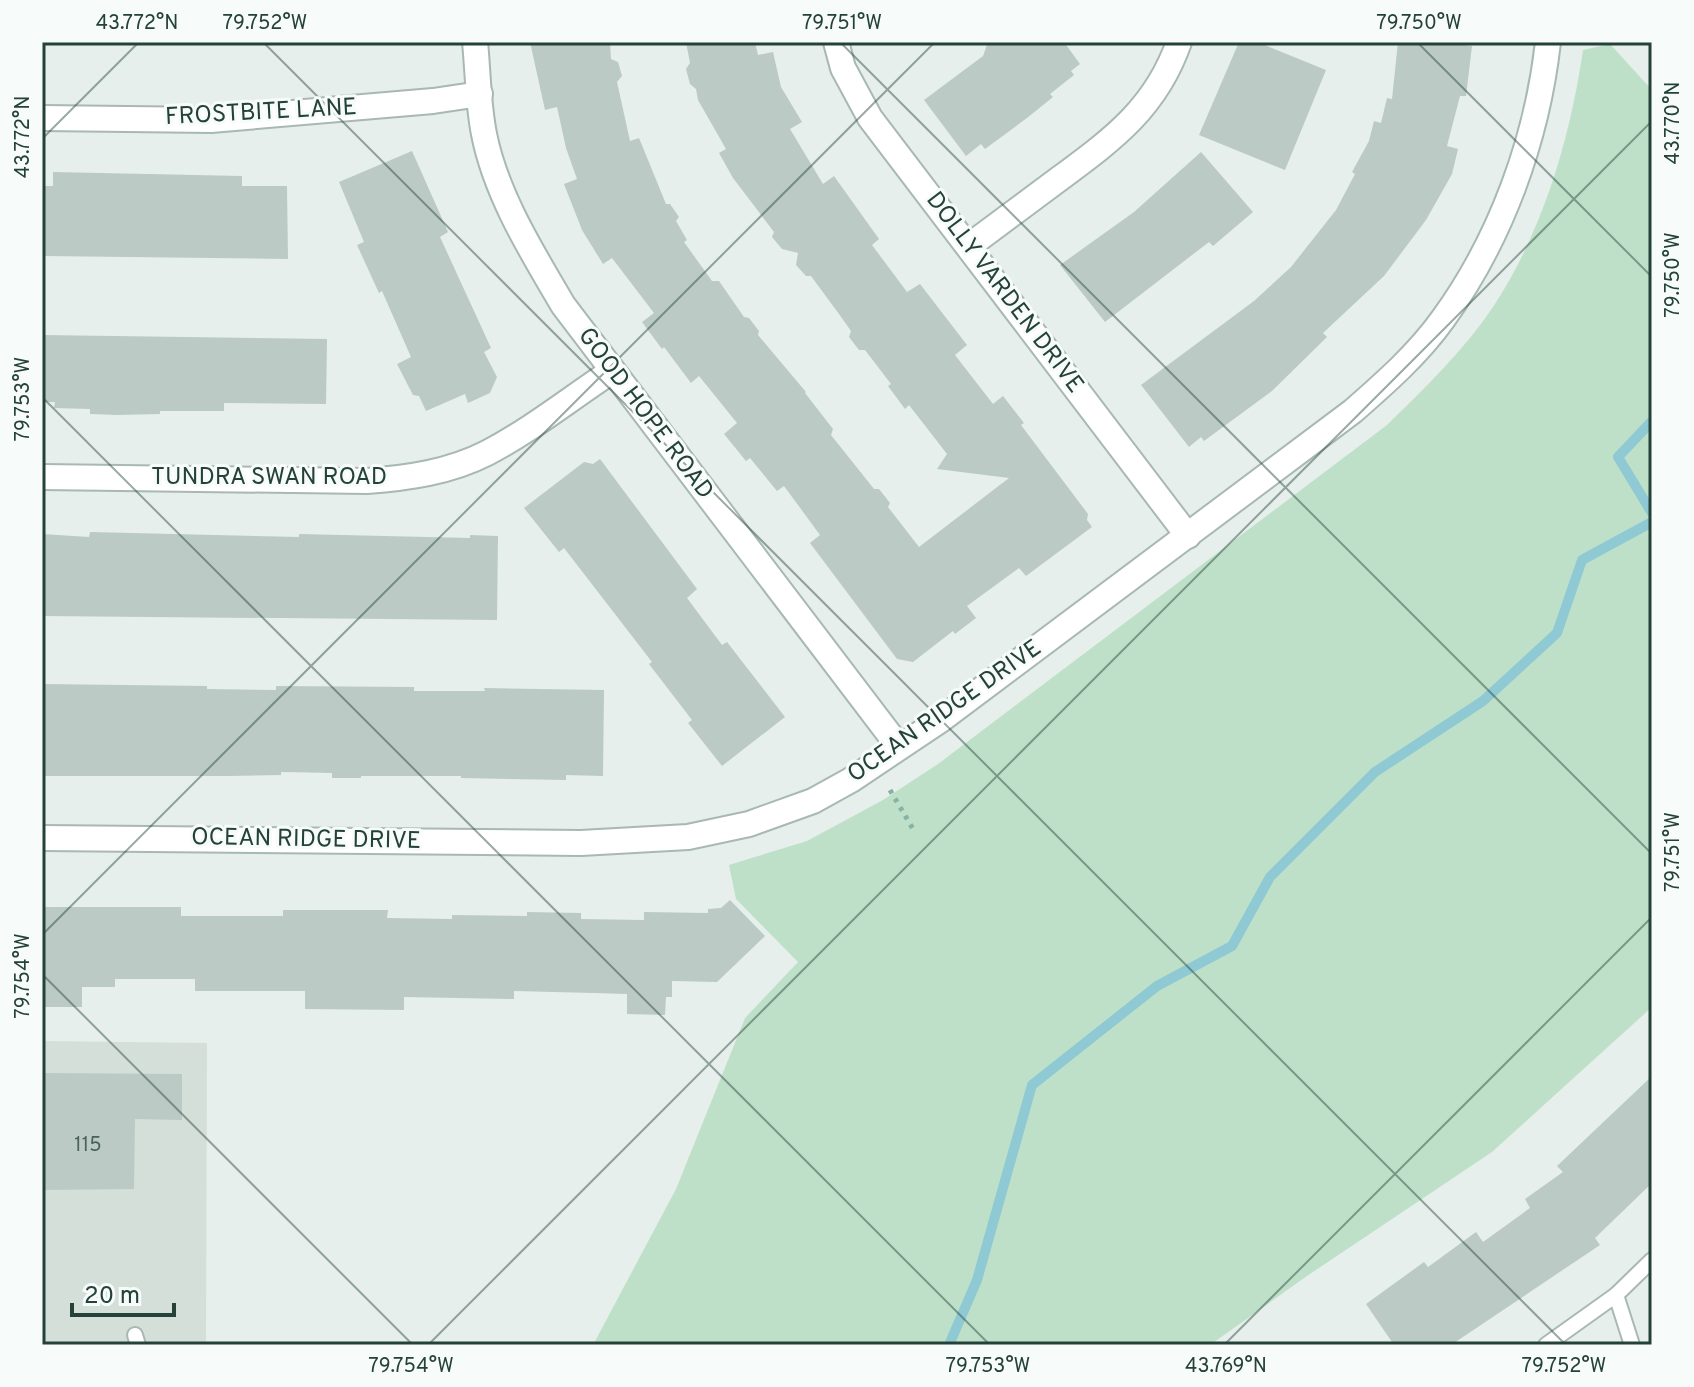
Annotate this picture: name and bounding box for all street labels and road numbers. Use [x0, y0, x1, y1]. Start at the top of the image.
street label: FROSTBITE LANE [164, 93, 358, 133]
street label: DOLLY VARDEN DRIVE [918, 186, 1090, 400]
street label: GOOD HOPE ROAD [571, 322, 719, 506]
street label: TUNDRA SWAN ROAD [151, 463, 387, 493]
street label: OCEAN RIDGE DRIVE [842, 634, 1048, 790]
street label: OCEAN RIDGE DRIVE [191, 823, 421, 857]

